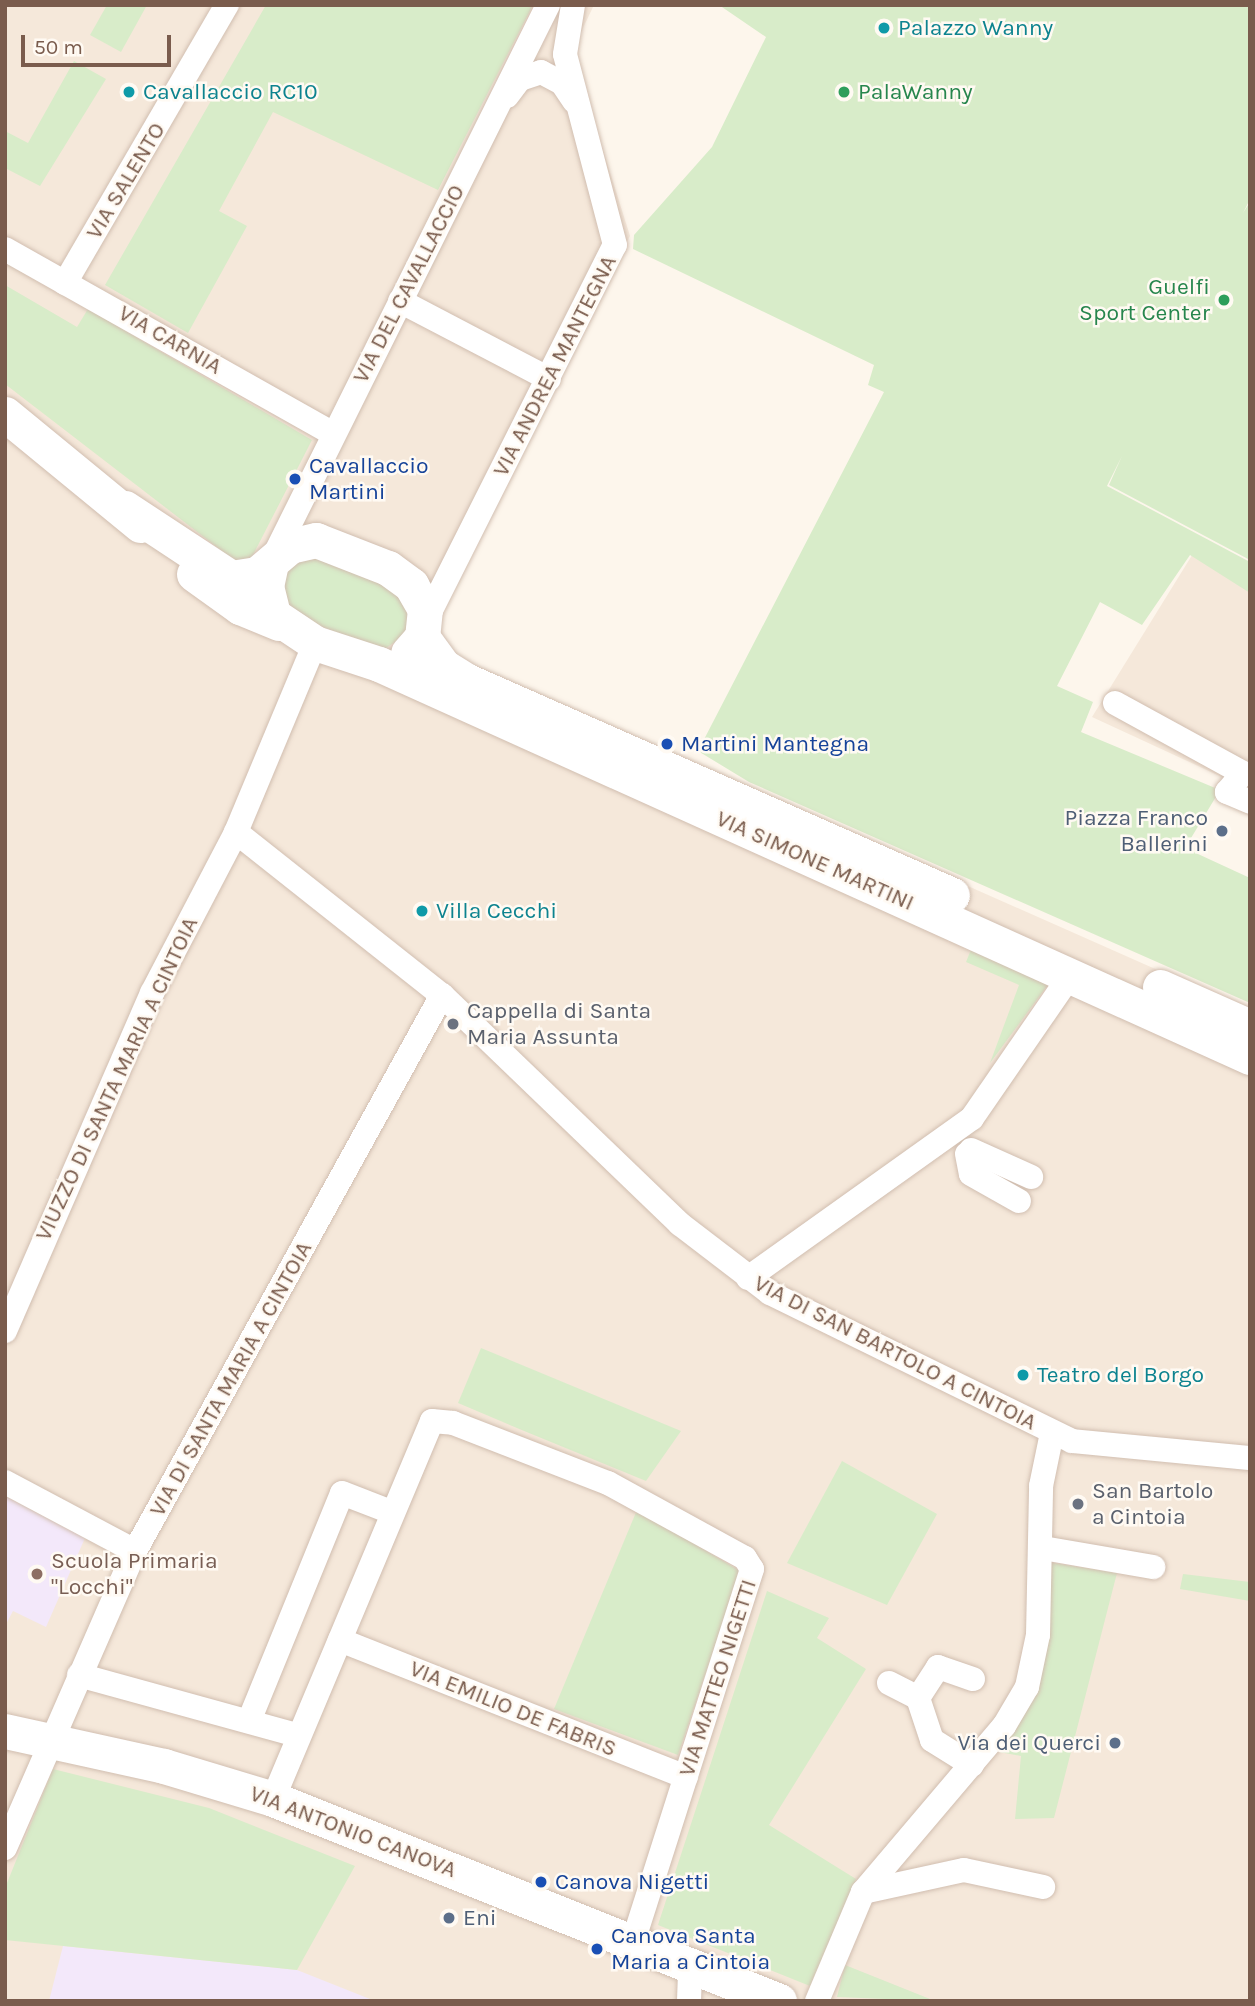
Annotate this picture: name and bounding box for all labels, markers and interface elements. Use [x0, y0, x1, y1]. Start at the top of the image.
place label: Palazzo Wanny [898, 14, 1053, 42]
marker: Palazzo Wanny [876, 20, 892, 36]
scale bar [24, 21, 175, 65]
text: 50 m [34, 35, 83, 59]
place label: Cavallaccio RC10 [143, 78, 318, 106]
place label: PalaWanny [858, 78, 973, 106]
marker: Cavallaccio RC10 [121, 84, 137, 100]
marker: PalaWanny [836, 84, 852, 100]
street label: VIA SALENTO [80, 118, 172, 244]
street label: VIA DEL CAVALLACCIO [347, 180, 471, 388]
street label: VIA ANDREA MANTEGNA [487, 251, 623, 481]
place label: Guelfi Sport Center [1079, 273, 1210, 327]
marker: Guelfi Sport Center [1216, 292, 1232, 308]
street label: VIA CARNIA [113, 299, 227, 381]
place label: Cavallaccio Martini [309, 452, 429, 506]
marker: Cavallaccio Martini [287, 471, 303, 487]
place label: Martini Mantegna [681, 730, 869, 758]
marker: Martini Mantegna [659, 736, 675, 752]
place label: Piazza Franco Ballerini [1064, 804, 1208, 858]
street label: VIA SIMONE MARTINI [712, 805, 918, 917]
marker: Piazza Franco Ballerini [1214, 823, 1230, 839]
place label: Villa Cecchi [436, 897, 557, 925]
marker: Villa Cecchi [414, 903, 430, 919]
street label: VIUZZO DI SANTA MARIA A CINTOIA [30, 913, 204, 1245]
place label: Cappella di Santa Maria Assunta [467, 997, 651, 1051]
marker: Cappella di Santa Maria Assunta [445, 1016, 461, 1032]
street label: VIA DI SANTA MARIA A CINTOIA [144, 1237, 318, 1521]
street label: VIA DI SAN BARTOLO A CINTOIA [749, 1270, 1041, 1436]
place label: Teatro del Borgo [1037, 1361, 1204, 1389]
marker: Teatro del Borgo [1015, 1367, 1031, 1383]
place label: San Bartolo a Cintoia [1092, 1477, 1213, 1531]
marker: San Bartolo a Cintoia [1070, 1496, 1086, 1512]
place label: Scuola Primaria "Locchi" [51, 1547, 218, 1601]
marker: Scuola Primaria "Locchi" [29, 1566, 45, 1582]
street label: VIA MATTEO NIGETTI [673, 1576, 763, 1780]
street label: VIA EMILIO DE FABRIS [406, 1655, 620, 1763]
place label: Via dei Querci [958, 1729, 1101, 1757]
marker: Via dei Querci [1107, 1735, 1123, 1751]
street label: VIA ANTONIO CANOVA [246, 1780, 460, 1884]
place label: Canova Nigetti [555, 1868, 709, 1896]
marker: Canova Nigetti [533, 1874, 549, 1890]
place label: Eni [463, 1904, 497, 1932]
marker: Eni [441, 1910, 457, 1926]
place label: Canova Santa Maria a Cintoia [611, 1922, 770, 1976]
marker: Canova Santa Maria a Cintoia [589, 1941, 605, 1957]

